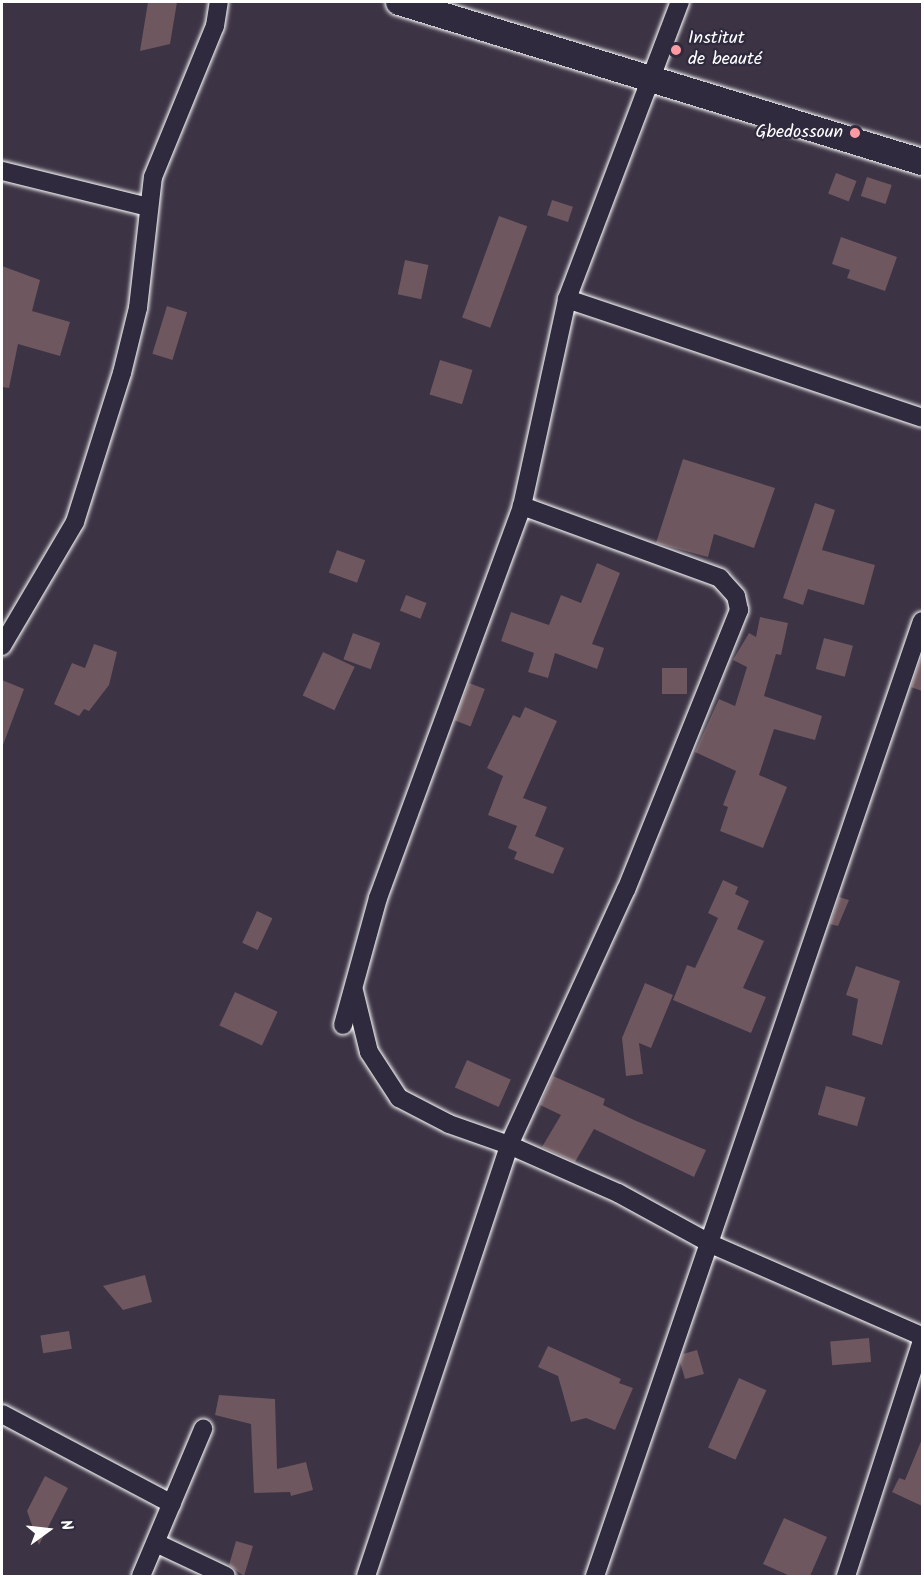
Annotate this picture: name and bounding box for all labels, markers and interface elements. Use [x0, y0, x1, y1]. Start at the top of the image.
place label: Institut de beauté [688, 29, 762, 72]
marker: Institut de beauté [669, 43, 683, 57]
place label: Gbedossoun [756, 122, 843, 144]
marker: Gbedossoun [848, 126, 862, 140]
north arrow [18, 1500, 78, 1560]
text: N [52, 1517, 79, 1533]

